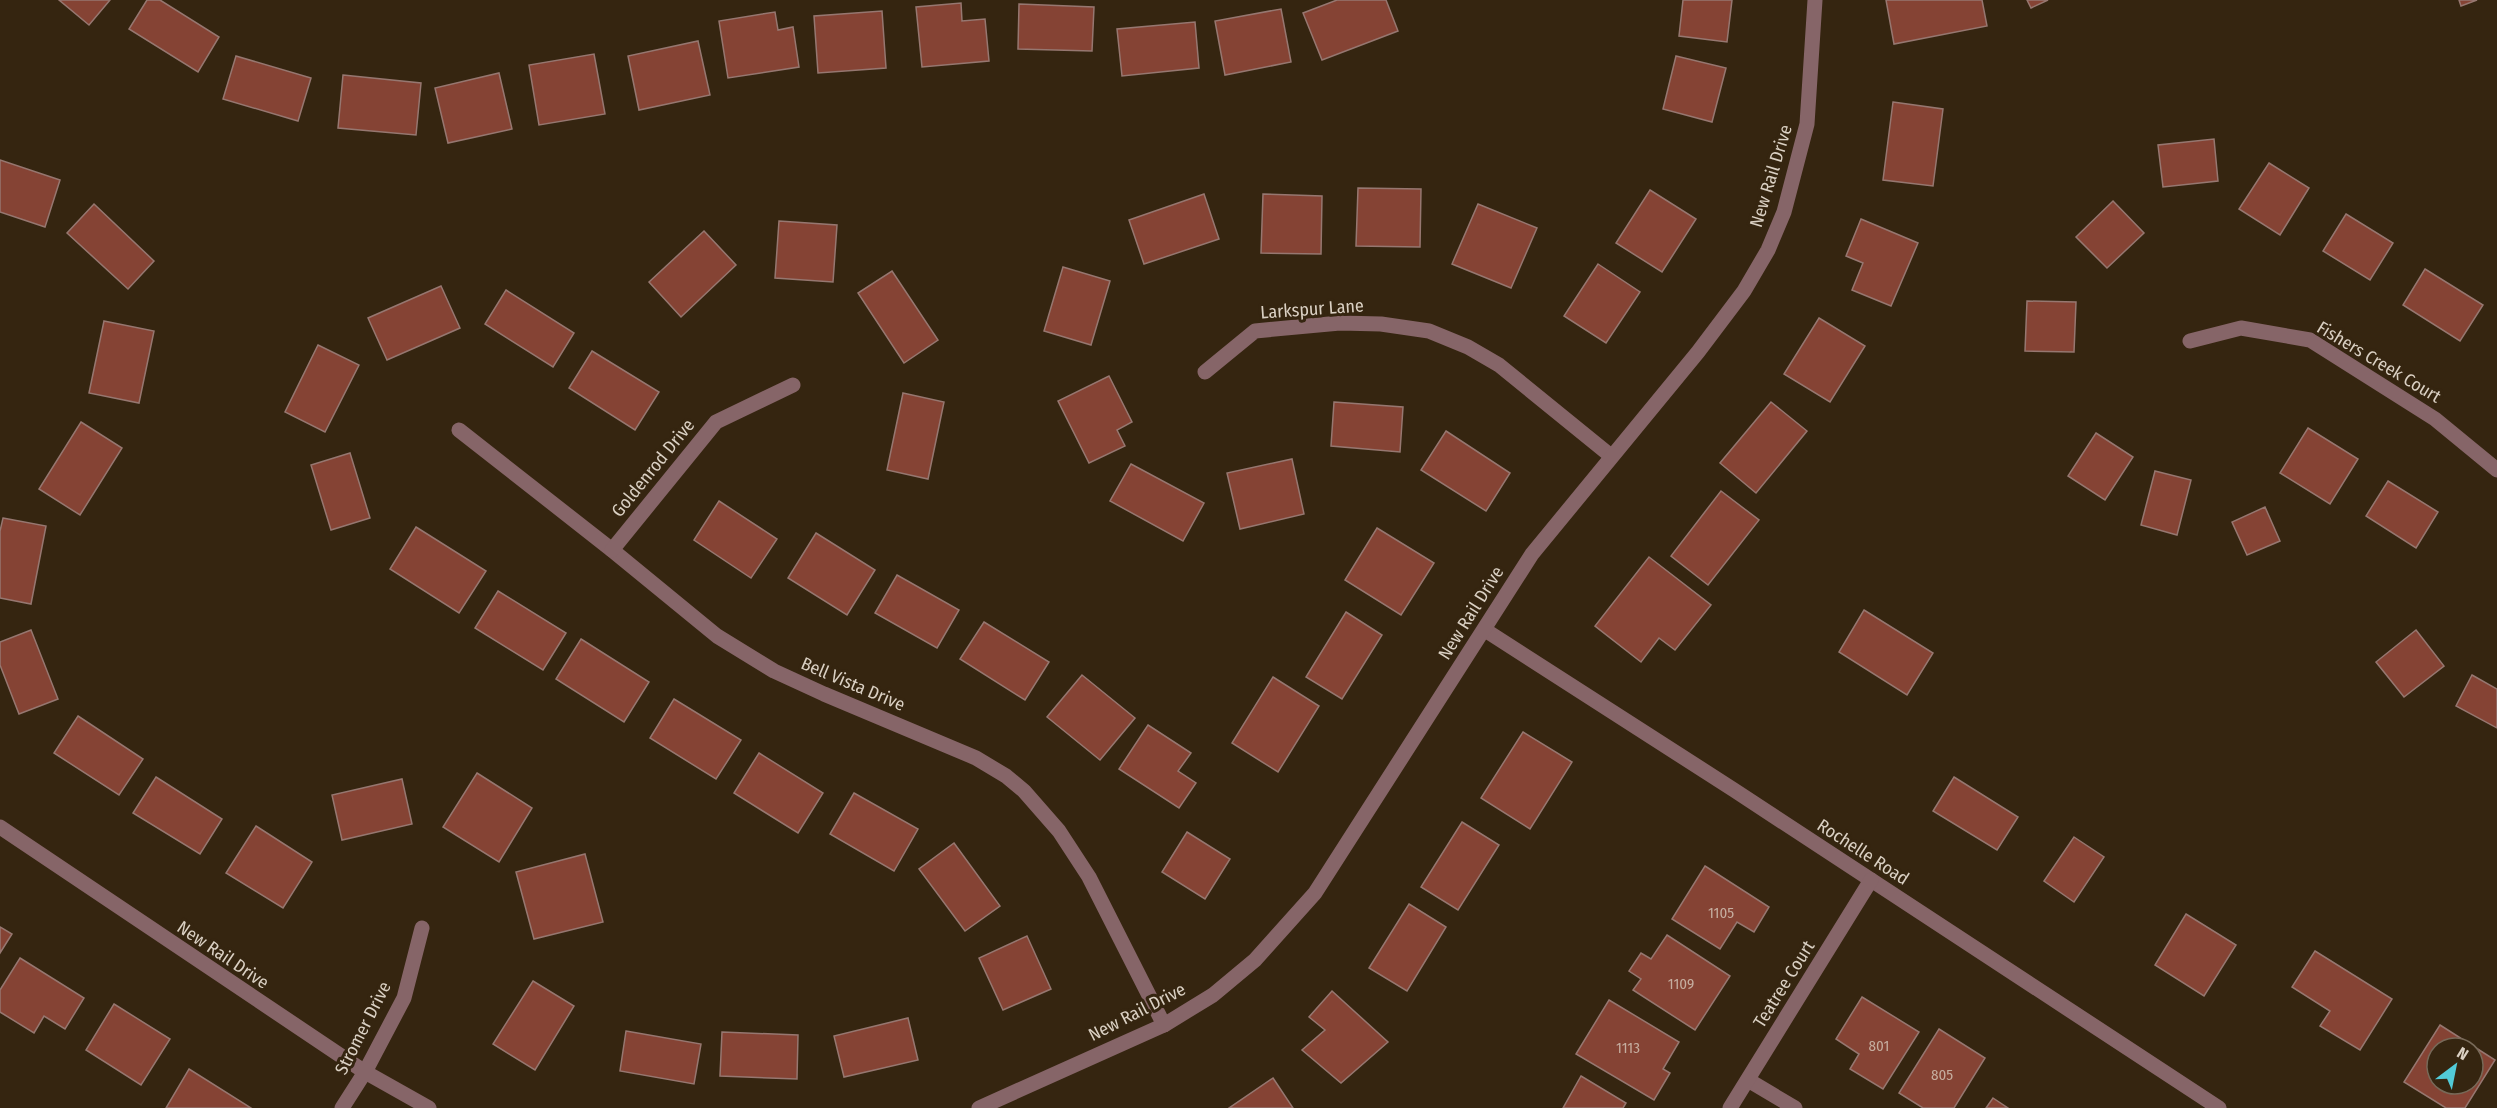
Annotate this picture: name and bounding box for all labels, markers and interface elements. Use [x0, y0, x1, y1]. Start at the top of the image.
street label: New Rail Drive [1745, 122, 1797, 230]
street label: Larkspur Lane [1260, 294, 1364, 324]
street label: Fishers Creek Court [2313, 316, 2445, 408]
street label: Goldenrod Drive [607, 414, 699, 521]
street label: New Rail Drive [1434, 562, 1508, 664]
street label: Bell Vista Drive [798, 652, 908, 716]
street label: Rochelle Road [1813, 814, 1913, 890]
house number: 1105 [1708, 904, 1734, 922]
street label: New Rail Drive [173, 916, 273, 994]
street label: Teatree Court [1749, 936, 1819, 1032]
house number: 1109 [1668, 975, 1694, 993]
street label: Stromer Drive [330, 978, 396, 1078]
street label: New Rail Drive [1085, 978, 1189, 1046]
north arrow [2425, 1036, 2485, 1096]
house number: 801 [1869, 1037, 1889, 1055]
house number: 1113 [1616, 1039, 1640, 1057]
text: N [2454, 1043, 2472, 1064]
house number: 805 [1931, 1066, 1953, 1084]

